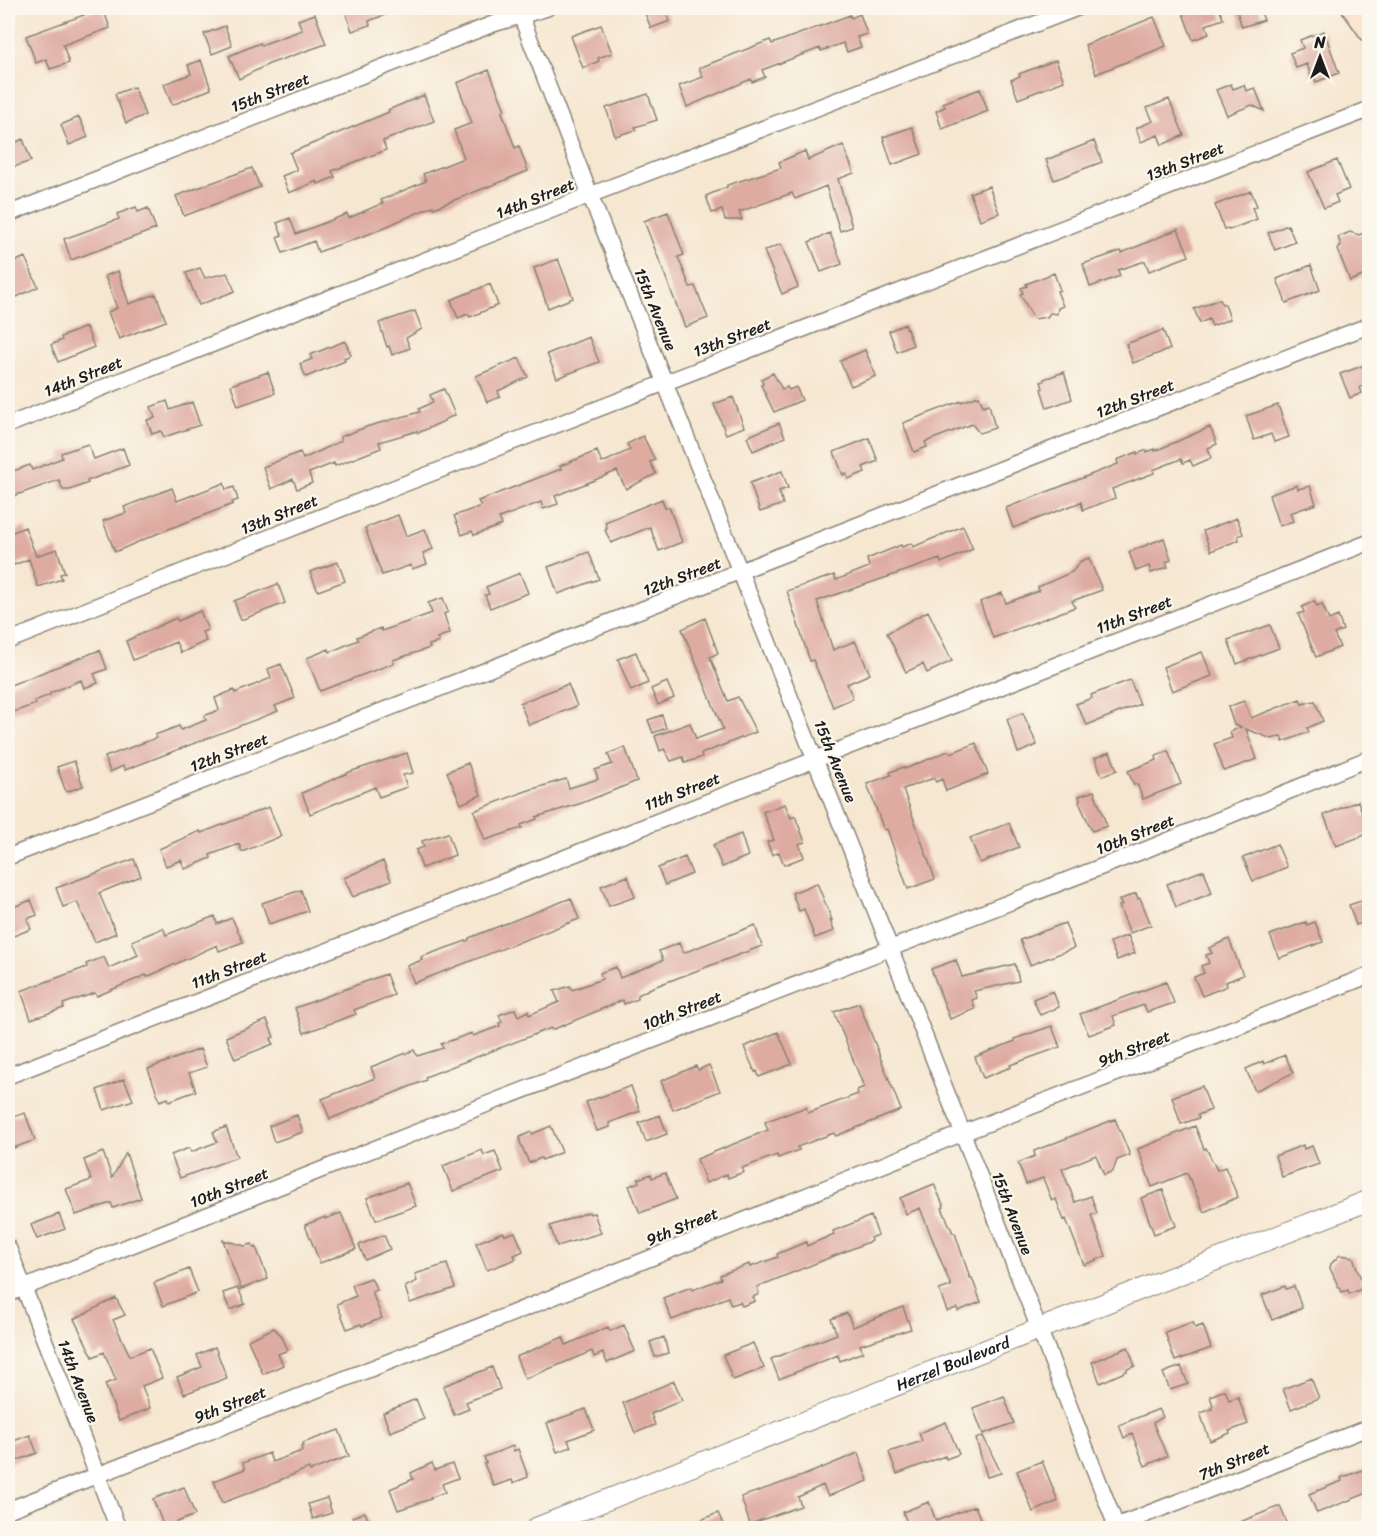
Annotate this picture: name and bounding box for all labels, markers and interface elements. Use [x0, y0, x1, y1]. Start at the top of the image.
north arrow [1290, 27, 1350, 87]
text: N [1313, 28, 1326, 57]
street label: 15th Street [226, 64, 314, 121]
street label: 13th Street [1142, 133, 1229, 190]
street label: 14th Street [491, 169, 579, 227]
street label: 15th Avenue [626, 263, 685, 355]
street label: 13th Street [689, 309, 776, 366]
street label: 14th Street [39, 347, 127, 405]
street label: 12th Street [1092, 370, 1179, 427]
street label: 13th Street [236, 486, 322, 543]
street label: 12th Street [639, 548, 726, 605]
street label: 11th Street [1092, 587, 1177, 642]
street label: 15th Avenue [806, 715, 865, 807]
street label: 12th Street [186, 724, 273, 781]
street label: 11th Street [640, 764, 725, 819]
street label: 10th Street [1091, 805, 1179, 863]
street label: 11th Street [187, 942, 272, 997]
street label: 10th Street [638, 982, 726, 1039]
street label: 9th Street [1094, 1021, 1175, 1076]
street label: 10th Street [185, 1158, 273, 1216]
street label: 15th Avenue [983, 1167, 1042, 1259]
street label: 9th Street [642, 1199, 723, 1254]
street label: Herzel Boulevard [891, 1327, 1016, 1399]
street label: 14th Avenue [49, 1335, 108, 1427]
street label: 9th Street [190, 1377, 271, 1432]
street label: 7th Street [1194, 1434, 1274, 1489]

